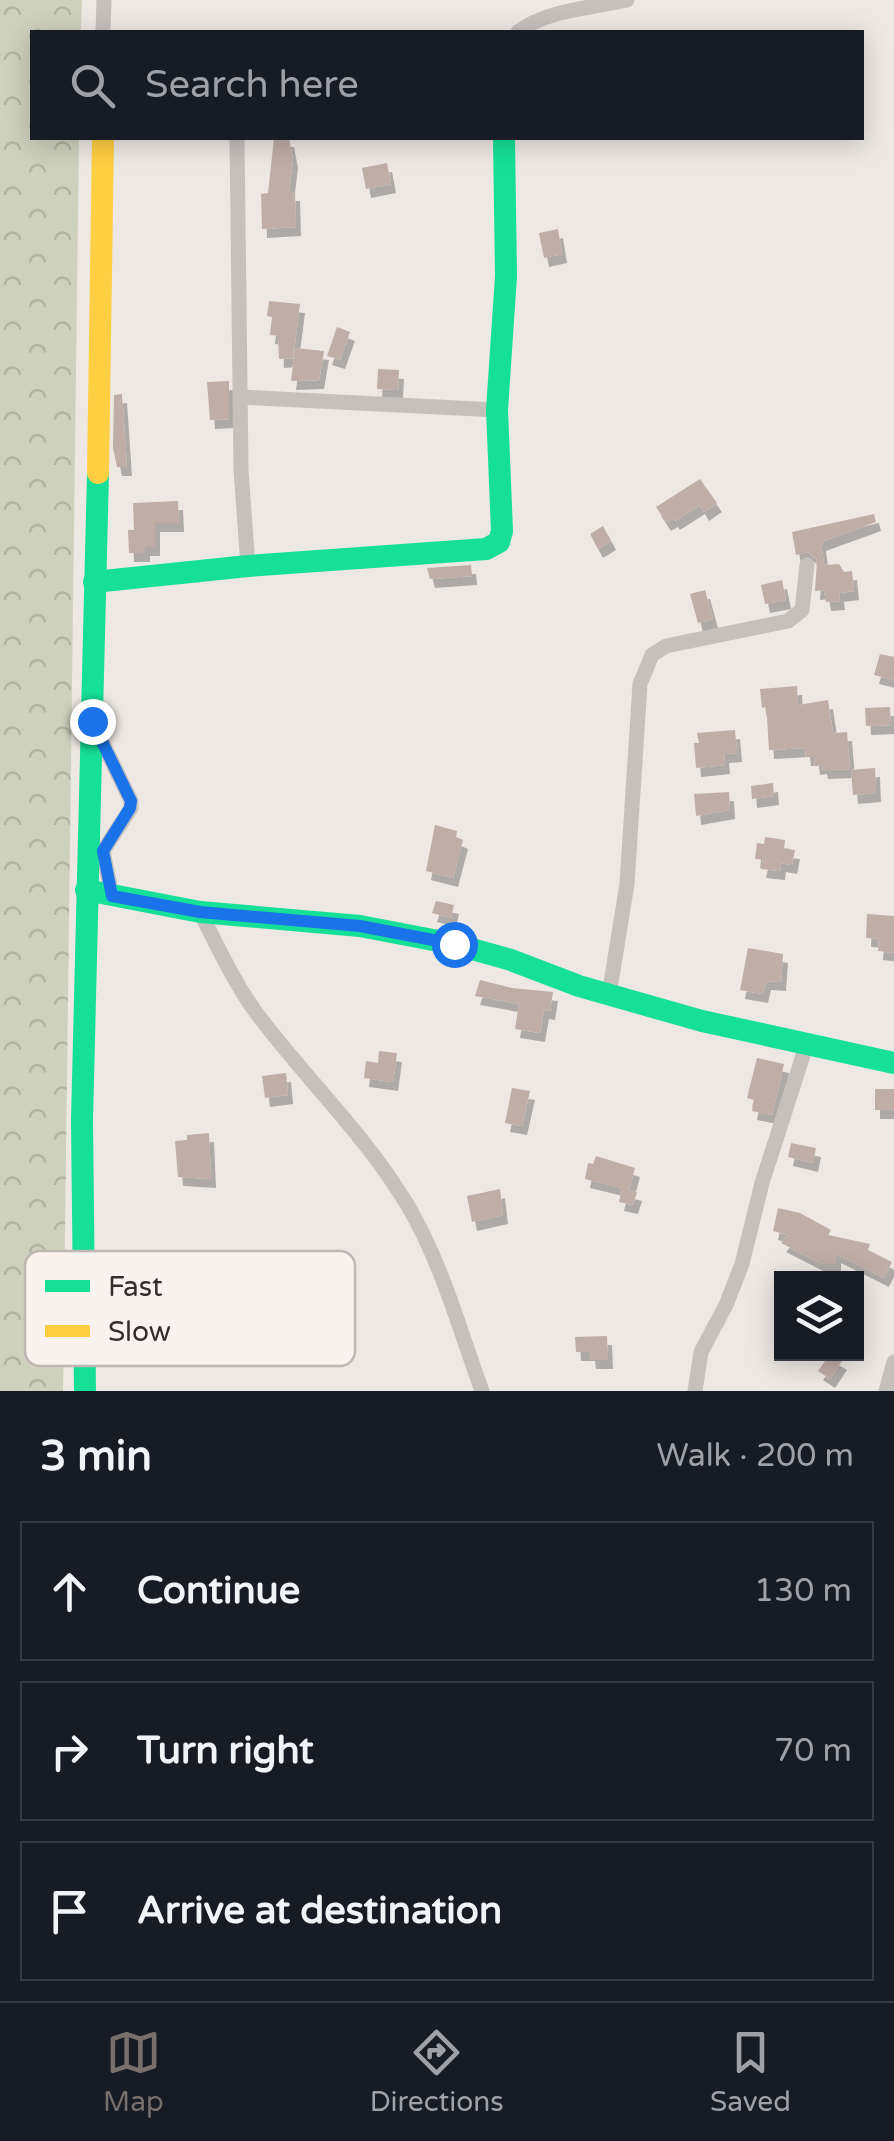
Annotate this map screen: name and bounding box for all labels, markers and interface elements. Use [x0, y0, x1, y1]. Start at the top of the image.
search box [30, 30, 864, 140]
icon: search [65, 58, 120, 113]
text: Search here [145, 62, 359, 108]
route end [70, 699, 116, 745]
route start [432, 922, 478, 968]
legend [25, 1251, 355, 1366]
text: Fast [108, 1270, 163, 1304]
map controls [774, 1271, 864, 1361]
button: layers [774, 1271, 864, 1361]
text: Slow [108, 1315, 171, 1349]
text: 3 min [40, 1431, 152, 1482]
text: Walk · 200 m [657, 1437, 854, 1475]
icon: ahead [42, 1564, 97, 1619]
text: Continue [137, 1568, 300, 1614]
text: 130 m [754, 1572, 852, 1610]
icon: right [42, 1724, 97, 1779]
text: Turn right [137, 1728, 314, 1774]
text: 70 m [774, 1732, 852, 1770]
icon: arrive [42, 1884, 97, 1939]
text: Arrive at destination [137, 1888, 502, 1934]
tab: Map [103, 2025, 164, 2119]
tab: Directions [370, 2025, 504, 2119]
tab: Saved [710, 2025, 791, 2119]

